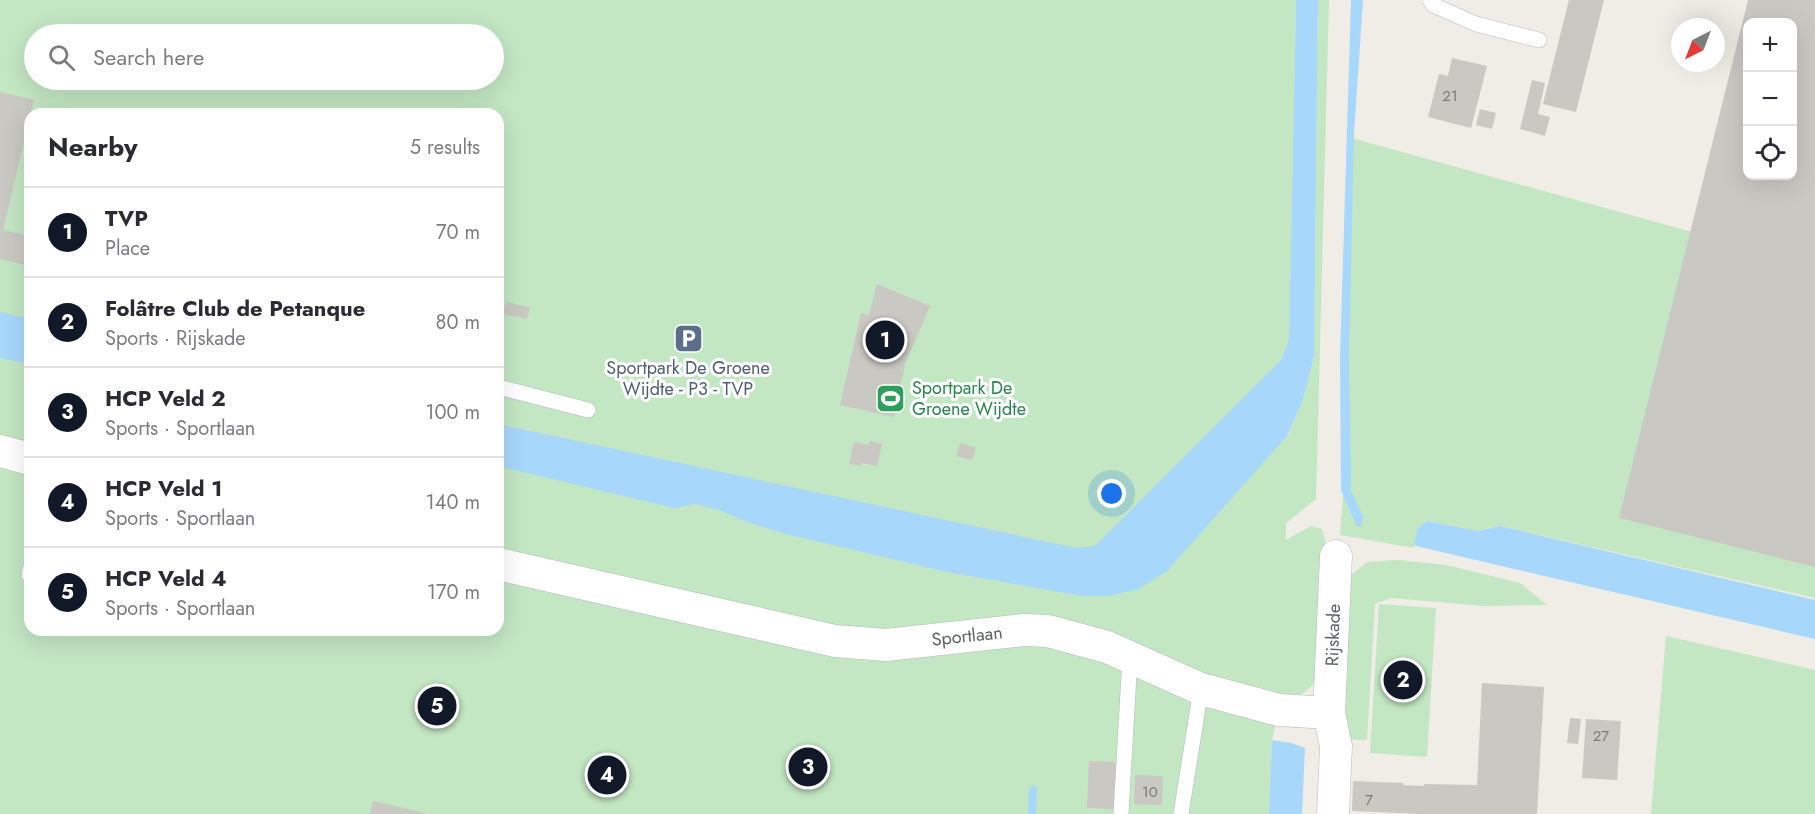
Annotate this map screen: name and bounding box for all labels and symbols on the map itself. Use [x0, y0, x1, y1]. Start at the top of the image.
north arrow [1671, 18, 1725, 72]
house number: 21 [1442, 85, 1458, 107]
pin: 1 [866, 318, 904, 362]
parking icon: Sportpark De Groene Wijdte - P3 - TVP [672, 323, 704, 355]
place label: Sportpark De Groene Wijdte - P3 - TVP [606, 355, 770, 402]
place label: Sportpark De Groene Wijdte [912, 375, 1026, 422]
sports icon: Sportpark De Groene Wijdte [875, 382, 907, 414]
your location [1097, 479, 1126, 508]
street label: Rijskade [1319, 603, 1347, 667]
street label: Sportlaan [930, 619, 1004, 653]
pin: 2 [1384, 658, 1422, 702]
pin: 5 [418, 684, 456, 728]
house number: 27 [1593, 725, 1609, 747]
pin: 3 [788, 744, 828, 789]
pin: 4 [588, 752, 626, 798]
house number: 10 [1142, 781, 1158, 803]
house number: 7 [1365, 789, 1373, 811]

